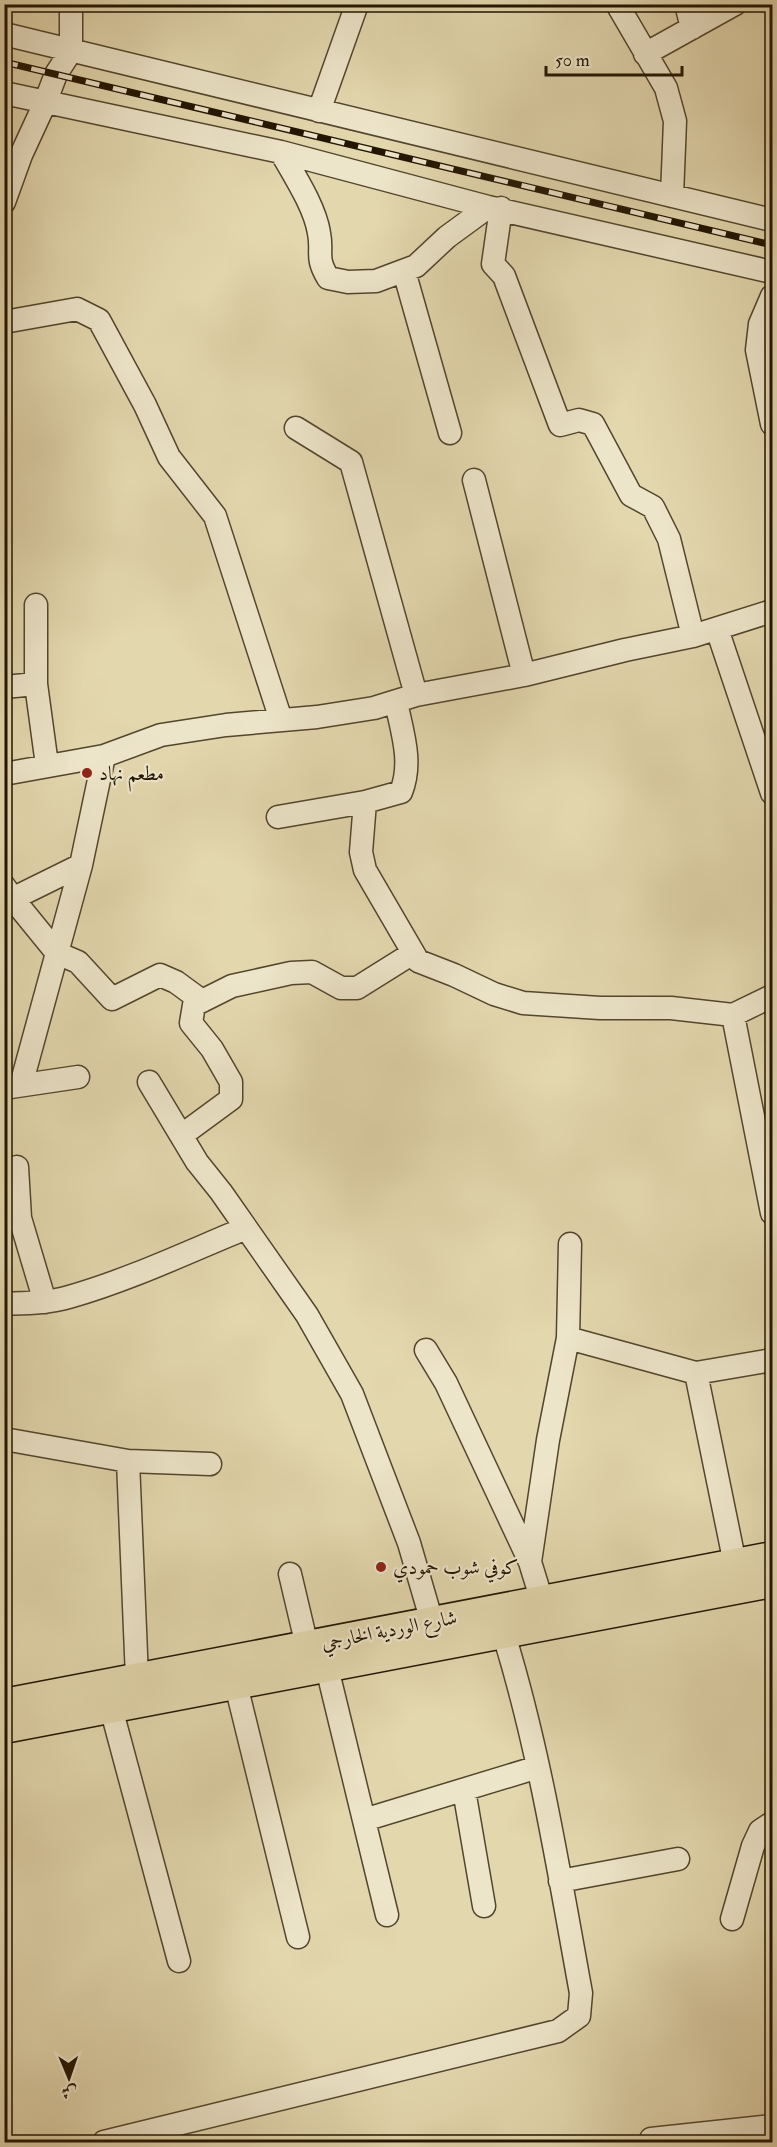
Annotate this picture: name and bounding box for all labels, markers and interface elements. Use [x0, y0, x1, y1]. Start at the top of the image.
scale bar [546, 39, 682, 77]
text: 50 m [555, 49, 590, 72]
place label: مطعم نهاد [99, 761, 164, 792]
marker: مطعم نهاد [80, 766, 94, 780]
place label: كوفي شوب حمودي [393, 1555, 518, 1583]
marker: كوفي شوب حمودي [374, 1560, 388, 1574]
street label: شارع الوردية الخارجي [319, 1605, 460, 1660]
north arrow [39, 2048, 99, 2108]
text: ش [61, 2082, 78, 2102]

